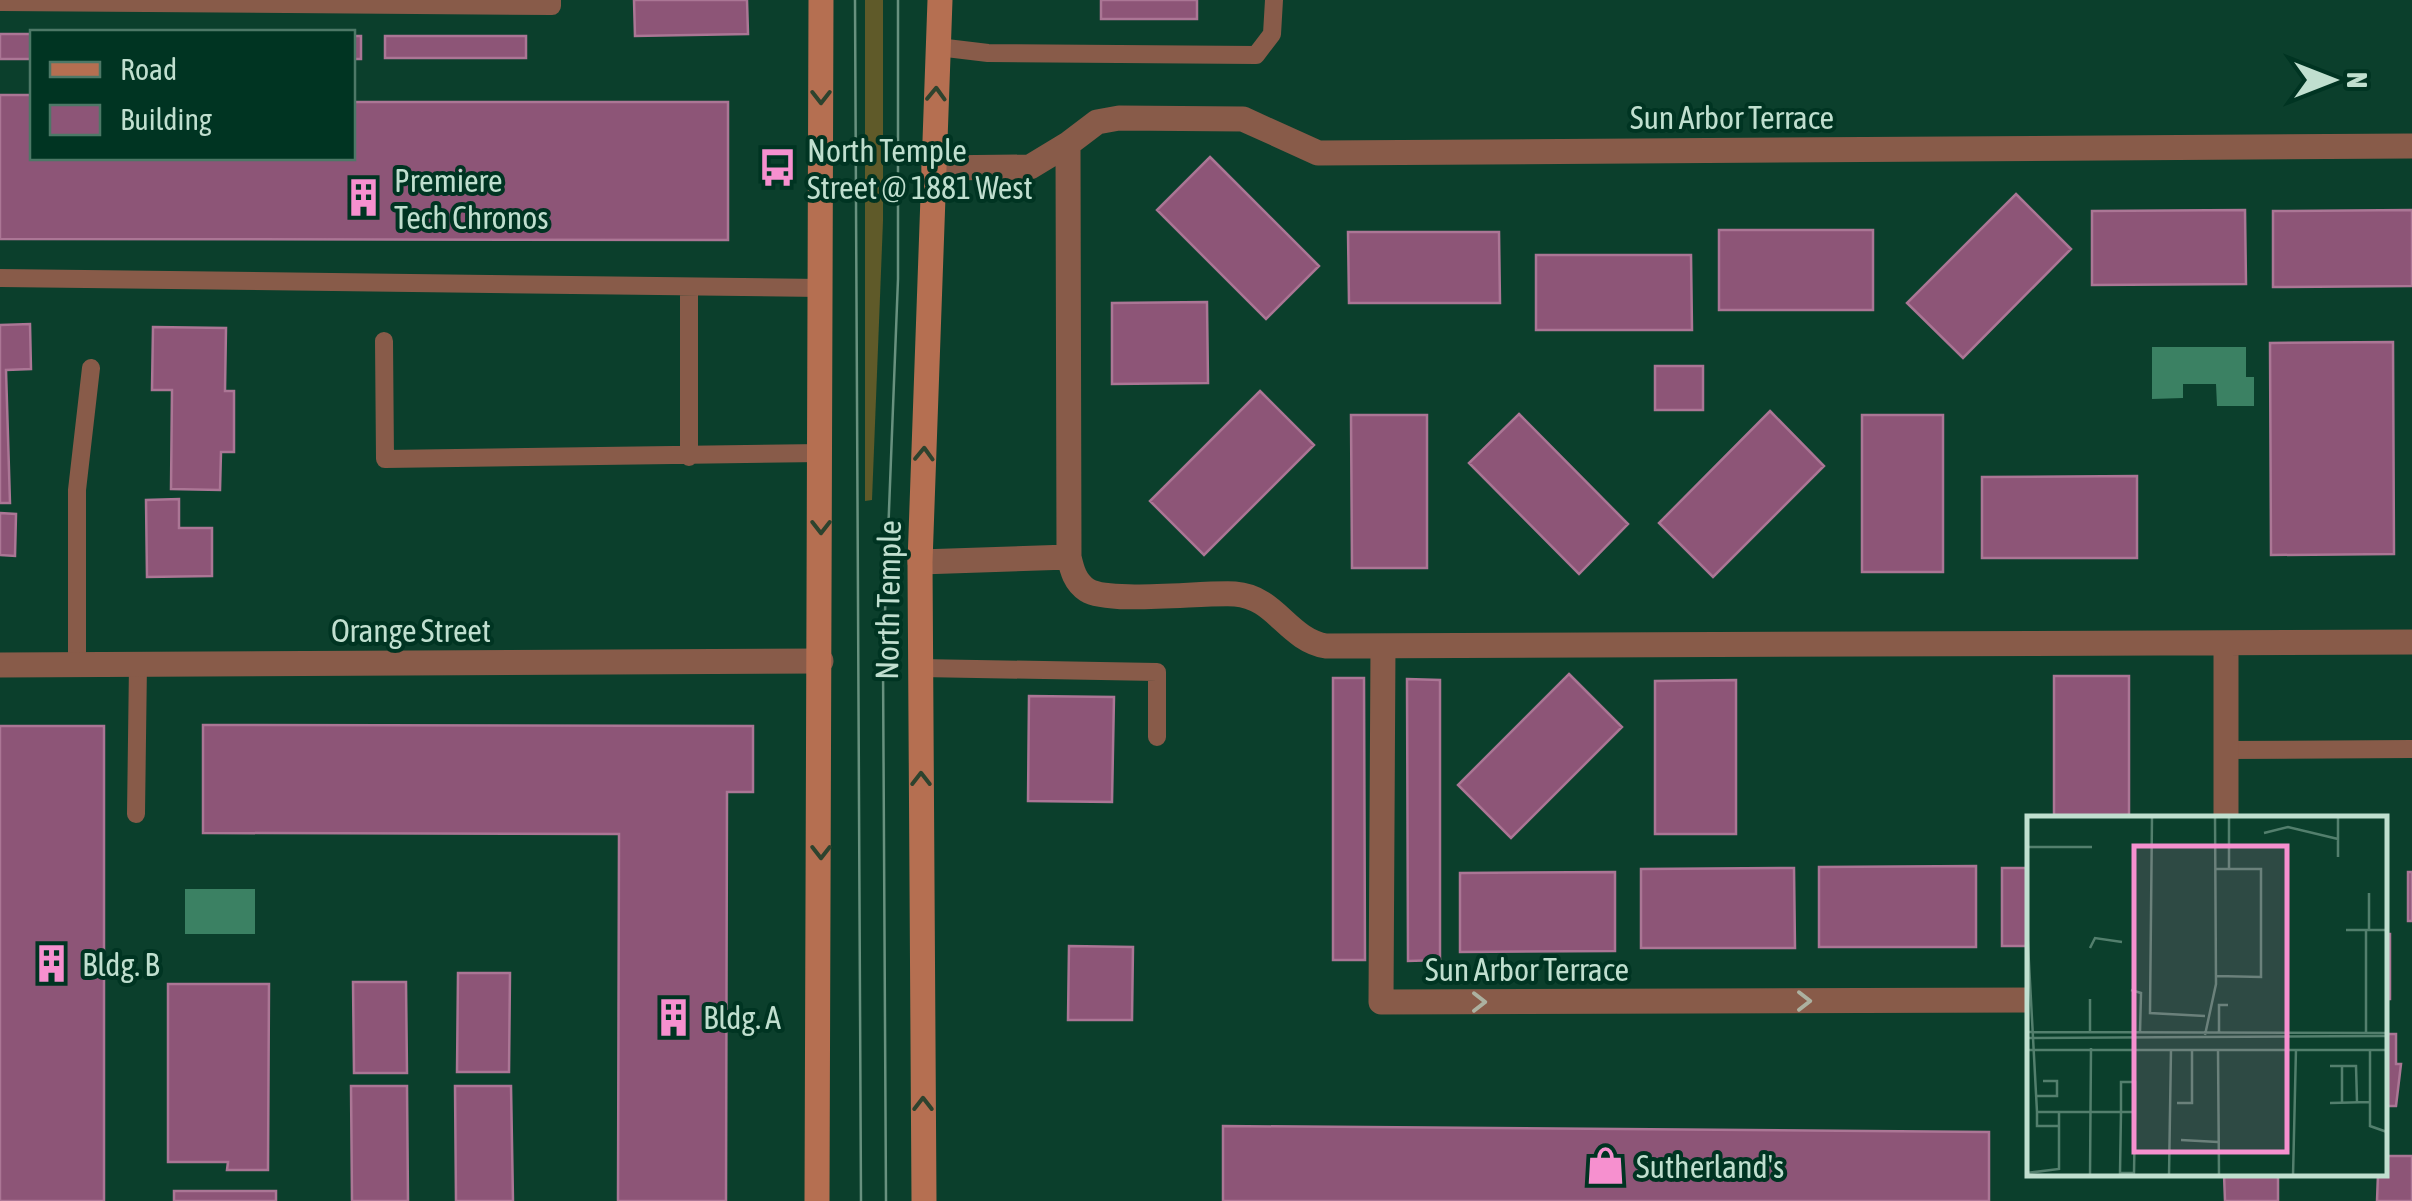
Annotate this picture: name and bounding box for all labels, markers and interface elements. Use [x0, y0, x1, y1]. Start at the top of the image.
legend [30, 30, 355, 160]
north arrow [2282, 30, 2382, 130]
text: Road [120, 52, 177, 86]
text: N [2341, 72, 2373, 88]
one-way arrow [926, 85, 947, 101]
one-way arrow [810, 90, 832, 106]
street label: Sun Arbor Terrace [1630, 99, 1834, 136]
text: Building [120, 102, 212, 136]
place label: North Temple Street @ 1881 West [807, 132, 1033, 206]
bus stop icon: North Temple Street @ 1881 West [756, 147, 798, 189]
place label: Premiere Tech Chronos [394, 162, 549, 236]
building icon: Premiere Tech Chronos [343, 177, 385, 219]
one-way arrow [913, 445, 934, 461]
one-way arrow [810, 520, 832, 536]
street label: North Temple [868, 520, 908, 680]
street label: Orange Street [331, 612, 491, 649]
one-way arrow [910, 770, 931, 786]
inset map [2027, 816, 2387, 1176]
one-way arrow [810, 846, 832, 861]
building icon: Bldg. B [31, 943, 73, 985]
place label: Bldg. B [82, 946, 160, 983]
street label: Sun Arbor Terrace [1425, 951, 1629, 988]
one-way arrow [1796, 990, 1812, 1012]
one-way arrow [1472, 991, 1487, 1013]
building icon: Bldg. A [652, 996, 694, 1038]
place label: Bldg. A [703, 999, 781, 1036]
one-way arrow [912, 1095, 934, 1110]
shop icon: Sutherland's [1585, 1145, 1627, 1187]
place label: Sutherland's [1636, 1148, 1784, 1185]

